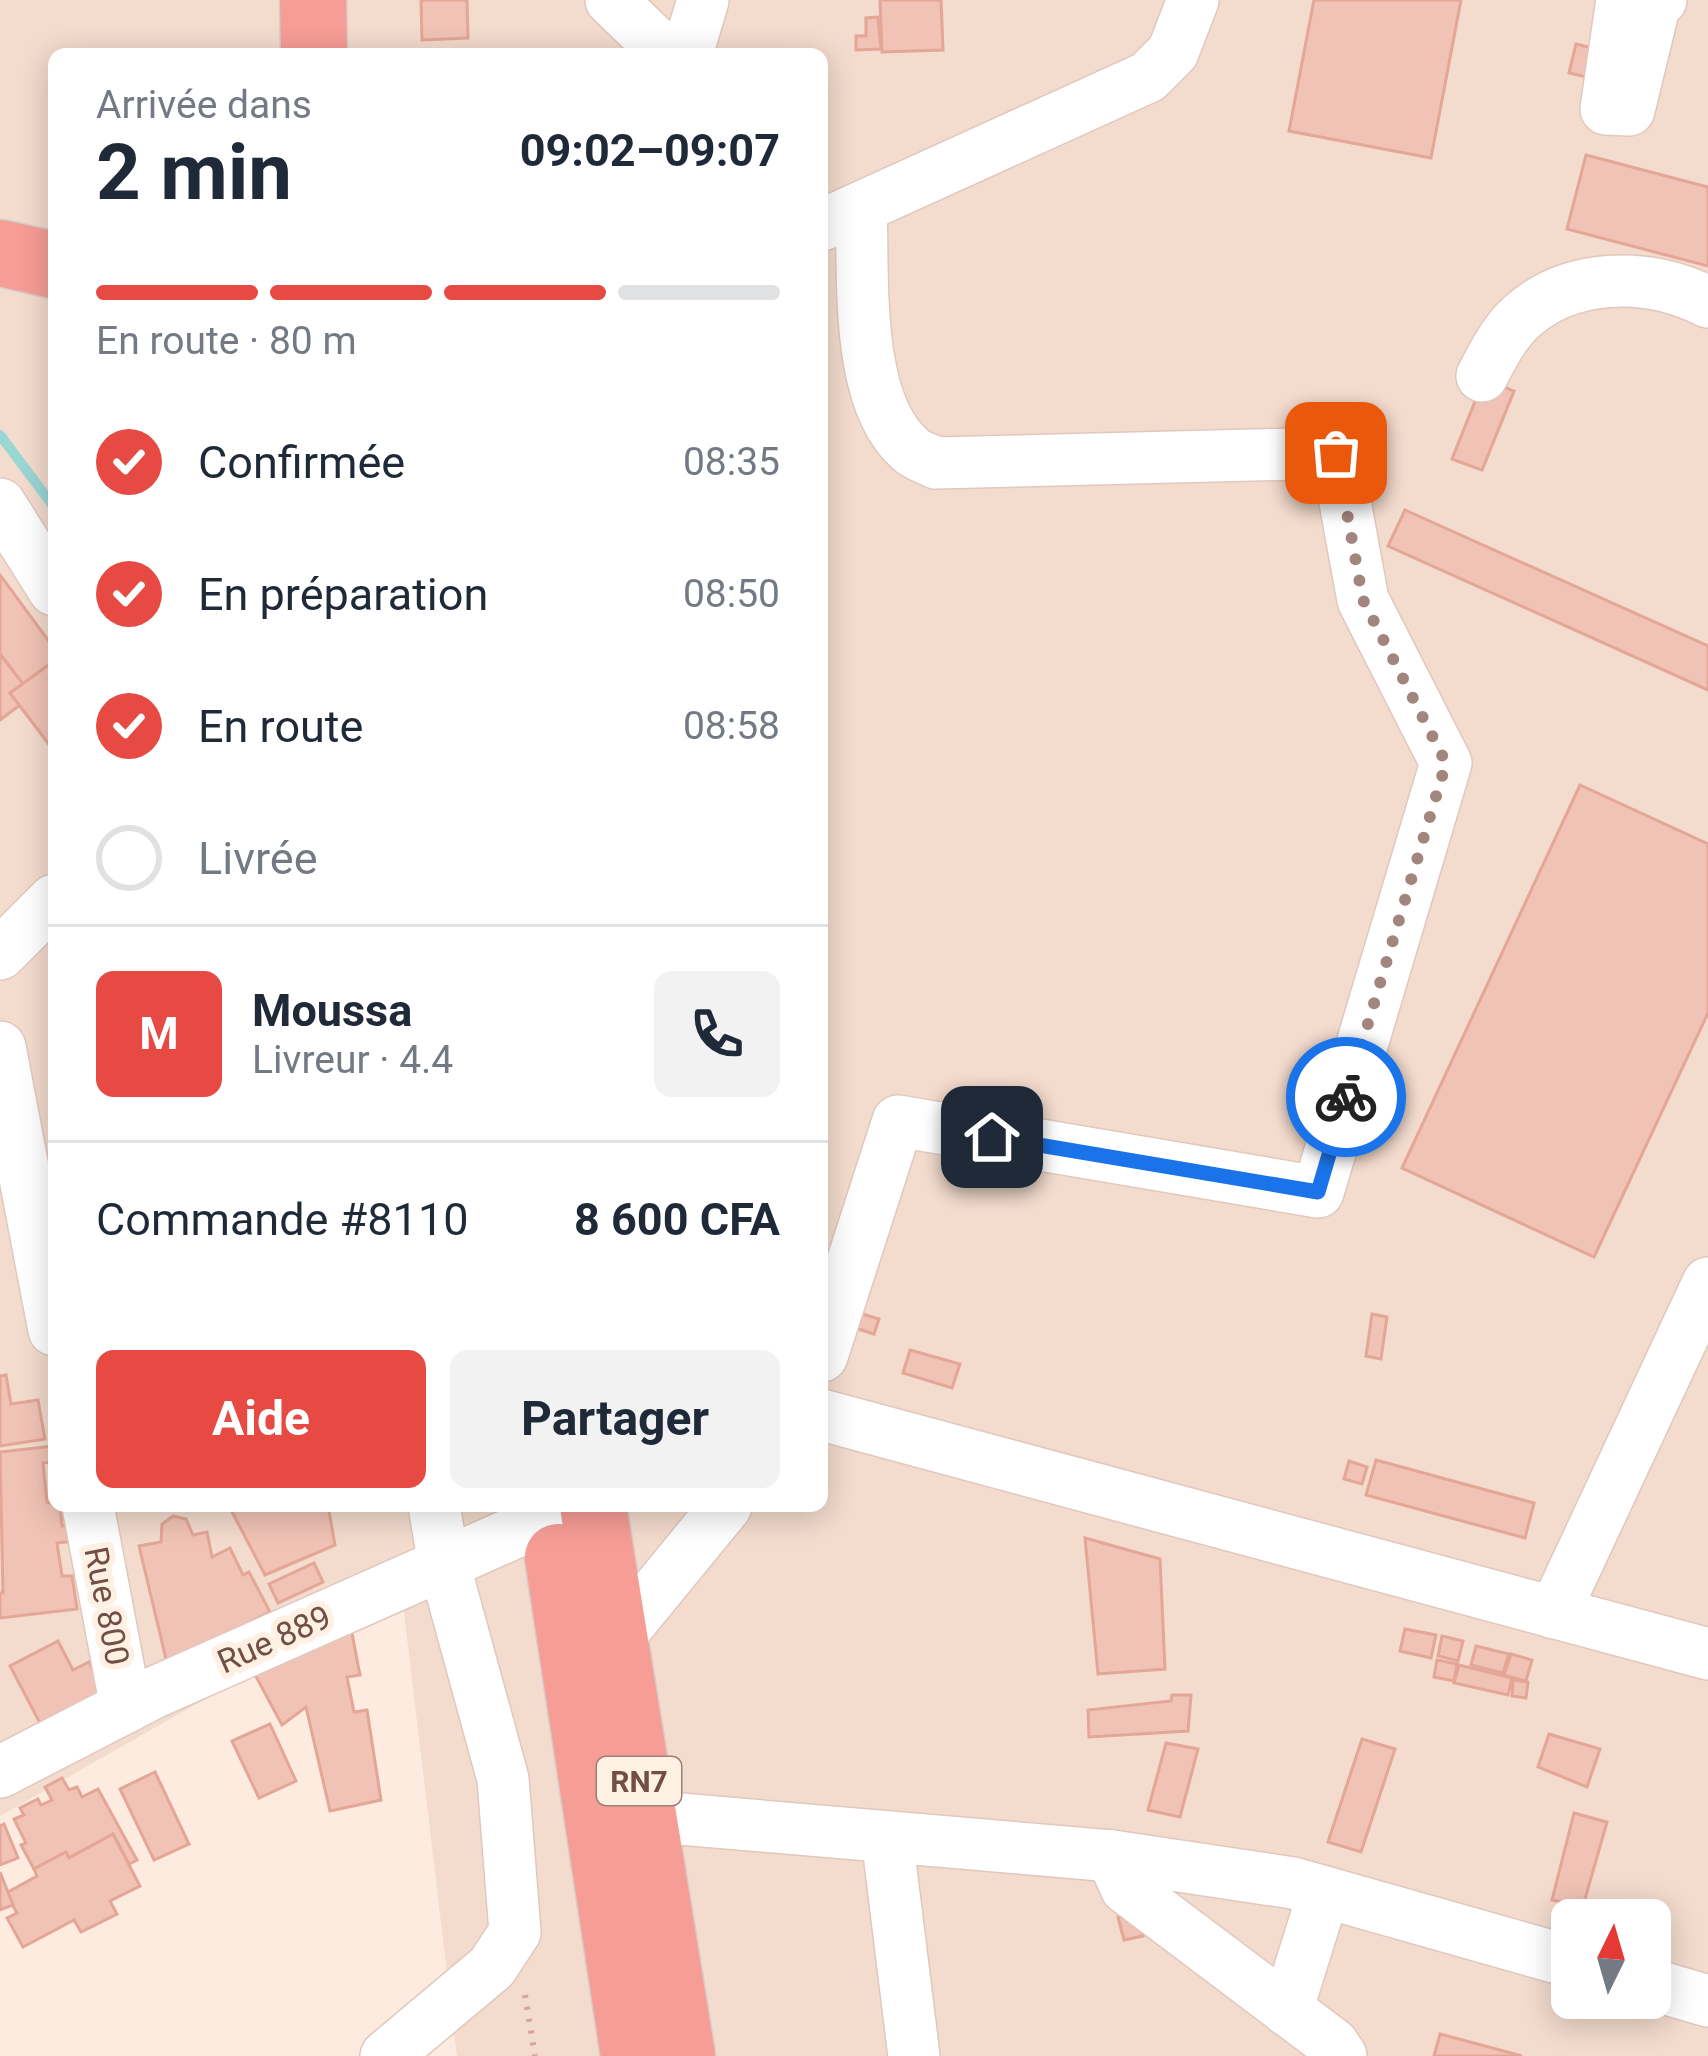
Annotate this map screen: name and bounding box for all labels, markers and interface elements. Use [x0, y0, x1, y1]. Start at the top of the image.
text: Arrivée dans [96, 82, 312, 128]
text: 09:02–09:07 [520, 124, 780, 177]
text: 2 min [96, 127, 292, 218]
text: En route · 80 m [96, 318, 357, 364]
pin [1285, 402, 1387, 504]
icon: bag [1303, 420, 1369, 486]
icon: check [96, 429, 162, 495]
text: Confirmée [198, 436, 405, 489]
text: 08:35 [683, 439, 780, 485]
icon: check [96, 561, 162, 627]
text: En préparation [198, 568, 488, 621]
text: 08:50 [683, 571, 780, 617]
icon: check [96, 693, 162, 759]
text: En route [198, 700, 363, 753]
text: 08:58 [683, 703, 780, 749]
text: Livrée [198, 832, 318, 885]
button: phone [654, 971, 780, 1097]
text: Moussa [252, 984, 412, 1037]
text: M [139, 1007, 179, 1060]
text: Livreur · 4.4 [252, 1037, 453, 1083]
courier [1286, 1037, 1406, 1157]
icon: bike [1313, 1064, 1379, 1130]
pin [941, 1086, 1043, 1188]
icon: home [959, 1104, 1025, 1170]
text: Commande #8110 [96, 1193, 468, 1246]
text: 8 600 CFA [574, 1193, 780, 1246]
button: Aide [96, 1350, 426, 1488]
button: Partager [450, 1350, 780, 1488]
street label: Rue 800 [76, 1543, 138, 1669]
street label: Rue 889 [211, 1597, 337, 1681]
road number: RN7 [597, 1757, 681, 1805]
north arrow [1551, 1899, 1671, 2019]
map controls [1551, 1899, 1671, 2019]

